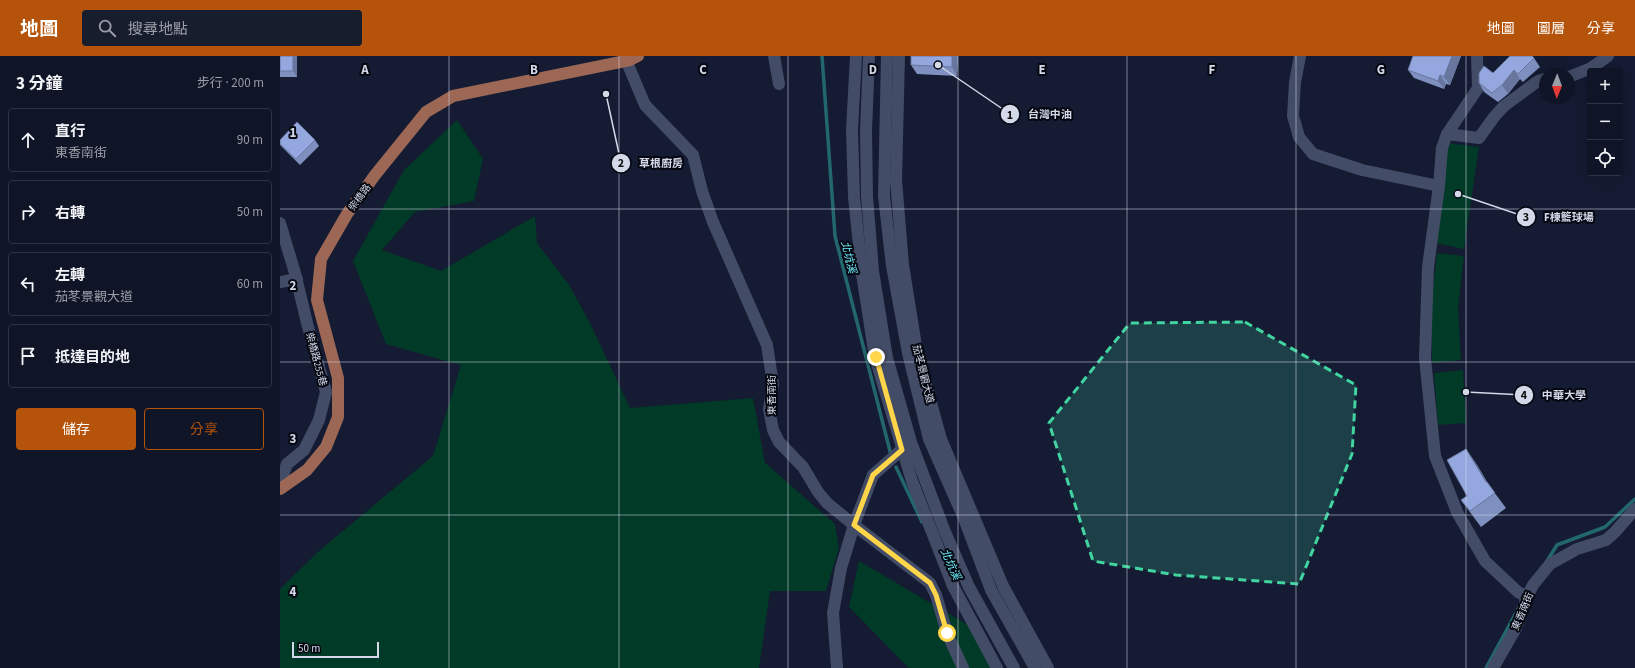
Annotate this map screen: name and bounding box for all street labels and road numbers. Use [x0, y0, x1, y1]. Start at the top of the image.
street label: 柴橋路 [345, 181, 374, 214]
street label: 柴橋路255巷 [302, 331, 330, 388]
street label: 茄苳景觀大道 [909, 343, 937, 405]
street label: 東香南街 [765, 375, 779, 415]
street label: 東香南街 [1509, 590, 1537, 633]

